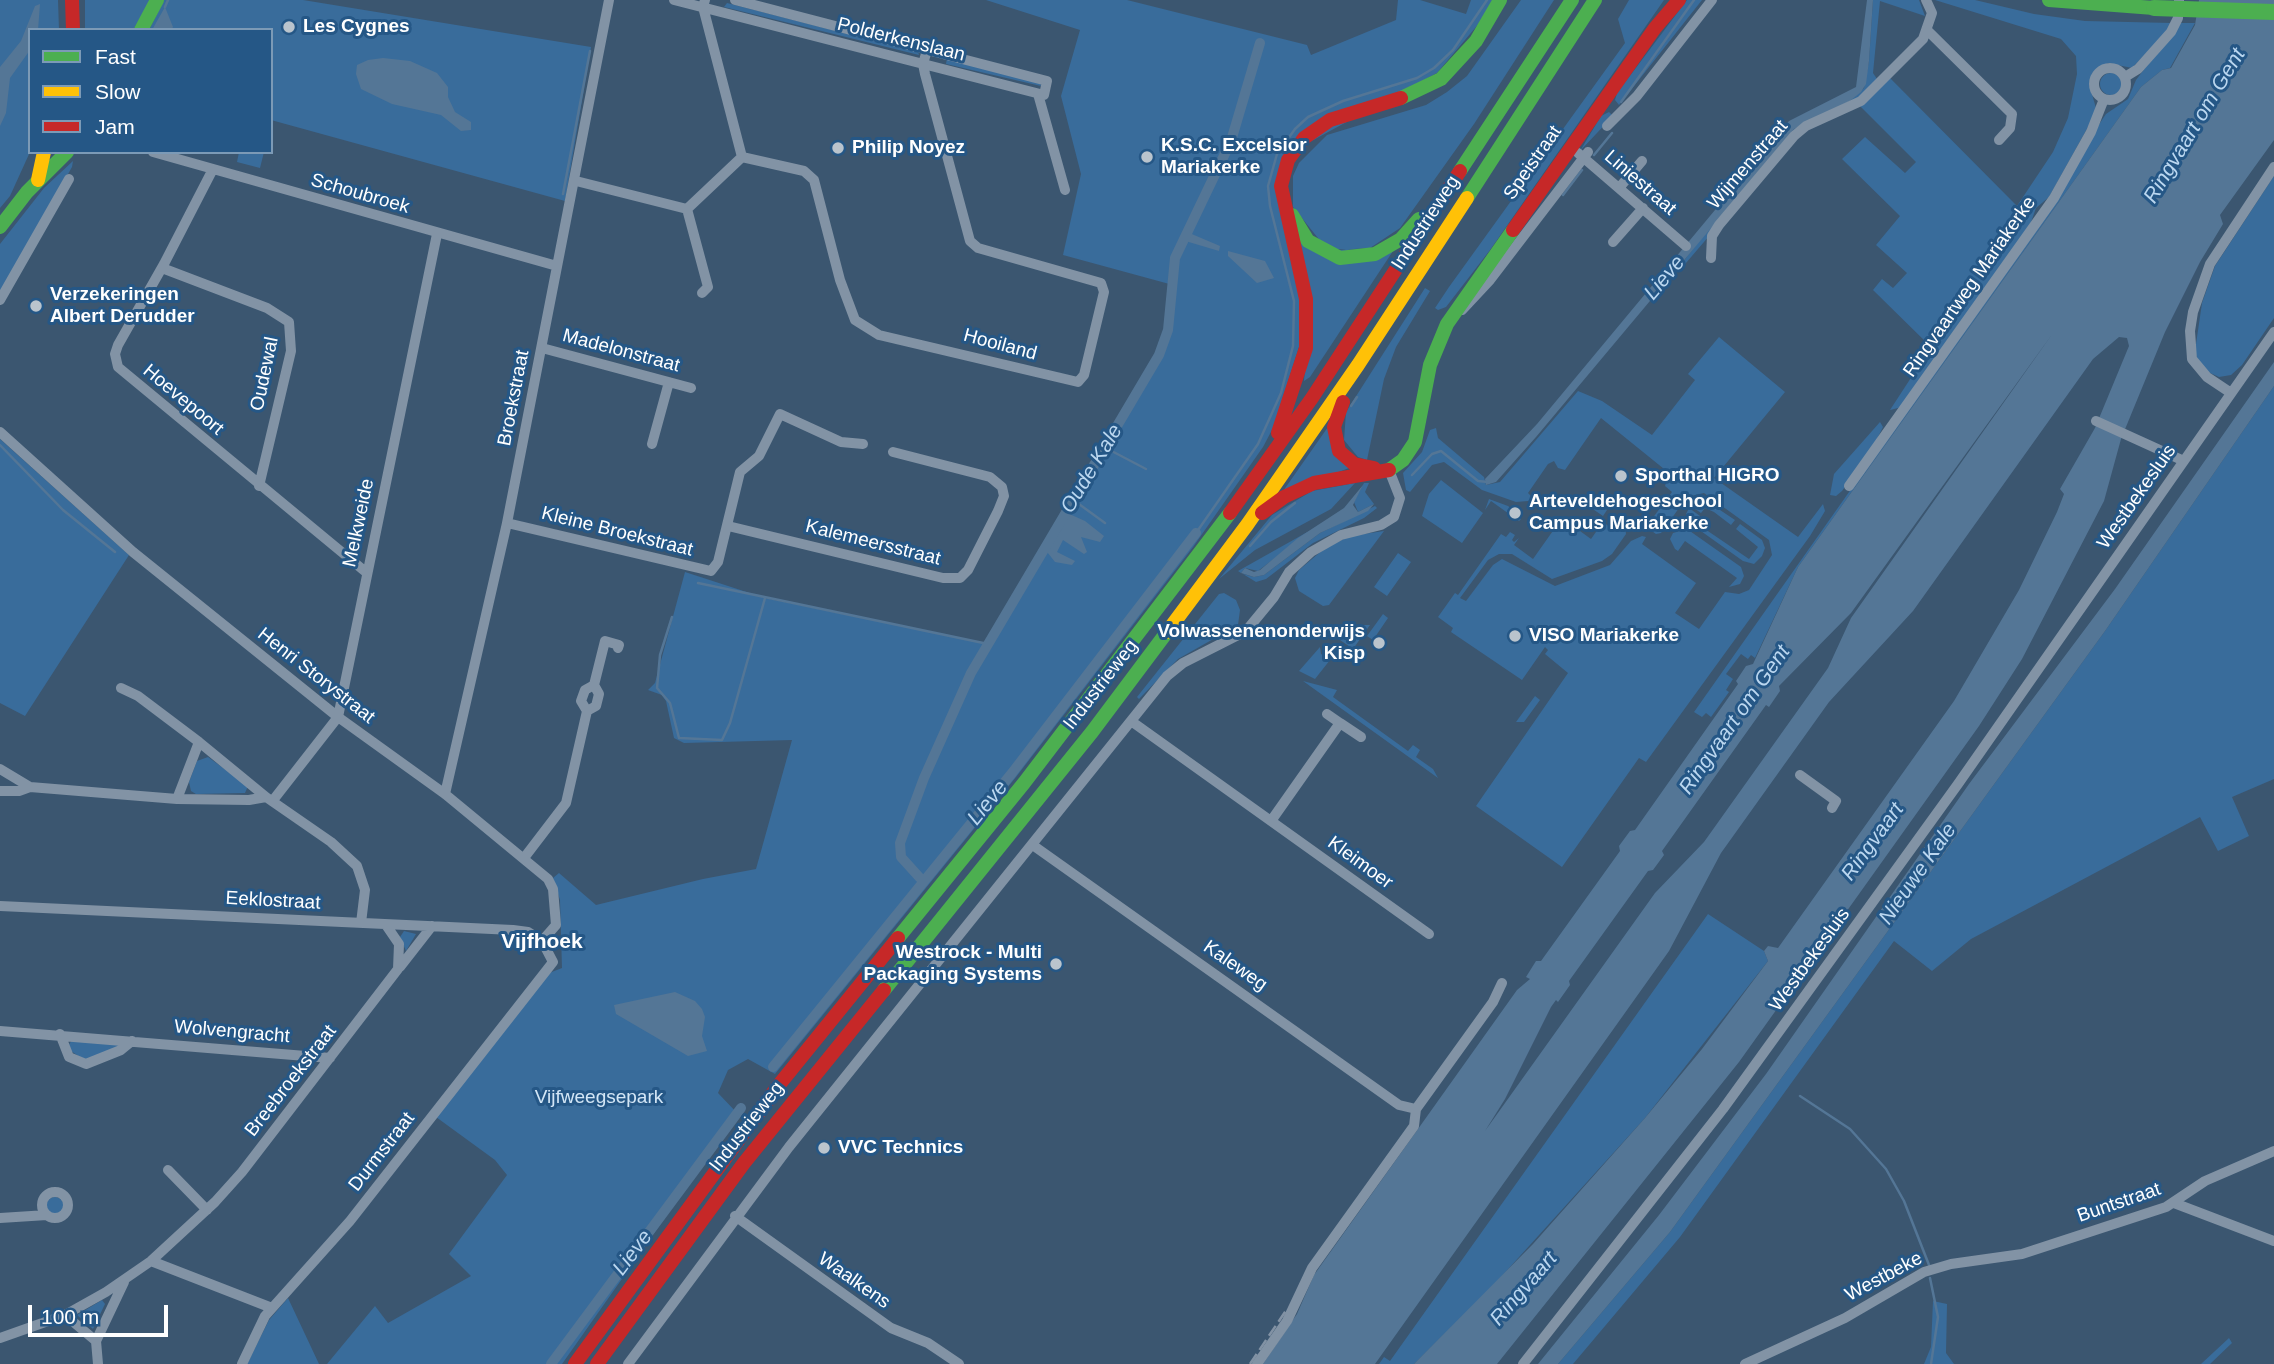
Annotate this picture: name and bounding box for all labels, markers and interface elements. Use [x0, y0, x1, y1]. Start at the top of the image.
street label: Polderkenslaan [835, 13, 967, 67]
place label: Les Cygnes [303, 16, 410, 38]
marker: Les Cygnes [281, 19, 297, 35]
legend [28, 28, 273, 154]
water label: Ringvaart om Gent [2139, 44, 2251, 208]
text: Fast [95, 45, 136, 68]
text: Slow [95, 80, 141, 103]
text: Jam [95, 115, 135, 138]
street label: Wijmenstraat [1703, 116, 1793, 214]
street label: Speistraat [1499, 121, 1567, 205]
place label: K.S.C. Excelsior Mariakerke [1161, 135, 1307, 179]
place label: Philip Noyez [852, 137, 965, 159]
marker: Philip Noyez [830, 140, 846, 156]
street label: Liniestraat [1599, 146, 1681, 220]
marker: K.S.C. Excelsior Mariakerke [1139, 149, 1155, 165]
street label: Schoubroek [308, 169, 412, 219]
street label: Industrieweg [1387, 172, 1465, 274]
street label: Ringvaartweg Mariakerke [1899, 192, 2041, 382]
water label: Lieve [1639, 251, 1691, 305]
place label: Verzekeringen Albert Derudder [50, 284, 195, 328]
marker: Verzekeringen Albert Derudder [28, 298, 44, 314]
street label: Madelonstraat [560, 324, 682, 378]
street label: Hooiland [961, 324, 1039, 366]
street label: Oudewal [246, 335, 284, 413]
street label: Broekstraat [494, 348, 534, 448]
street label: Hoevepoort [138, 360, 228, 440]
water label: Oude Kale [1056, 420, 1128, 518]
street label: Westbekesluis [2093, 440, 2181, 554]
place label: Sporthal HIGRO [1635, 465, 1780, 487]
marker: Sporthal HIGRO [1613, 468, 1629, 484]
street label: Melkweide [339, 477, 379, 569]
place label: Arteveldehogeschool Campus Mariakerke [1529, 491, 1722, 535]
street label: Kleine Broekstraat [539, 502, 695, 562]
marker: Arteveldehogeschool Campus Mariakerke [1507, 505, 1523, 521]
street label: Kalemeersstraat [803, 515, 943, 571]
place label: Volwassenenonderwijs Kisp [1157, 621, 1365, 665]
street label: Henri Storystraat [253, 623, 379, 729]
place label: VISO Mariakerke [1529, 625, 1679, 647]
marker: VISO Mariakerke [1507, 628, 1523, 644]
marker: Volwassenenonderwijs Kisp [1371, 635, 1387, 651]
street label: Industrieweg [1059, 636, 1143, 734]
water label: Ringvaart om Gent [1674, 641, 1796, 799]
water label: Lieve [962, 776, 1014, 830]
water label: Ringvaart [1836, 798, 1910, 886]
water label: Nieuwe Kale [1874, 818, 1962, 930]
street label: Kleimoer [1323, 832, 1397, 894]
street label: Eeklostraat [225, 887, 321, 915]
street label: Westbekesluis [1765, 904, 1855, 1016]
district label: Vijfhoek [501, 929, 583, 955]
street label: Kaleweg [1199, 936, 1271, 996]
place label: Westrock - Multi Packaging Systems [864, 942, 1042, 986]
marker: Westrock - Multi Packaging Systems [1048, 956, 1064, 972]
street label: Wolvengracht [173, 1016, 291, 1048]
street label: Breebroekstraat [240, 1021, 342, 1141]
street label: Industrieweg [705, 1078, 789, 1176]
park label: Vijfweegsepark [535, 1087, 663, 1109]
street label: Durmstraat [344, 1108, 420, 1196]
place label: VVC Technics [838, 1137, 963, 1159]
marker: VVC Technics [816, 1140, 832, 1156]
street label: Buntstraat [2074, 1178, 2164, 1228]
water label: Lieve [608, 1225, 658, 1281]
water label: Ringvaart [1485, 1247, 1563, 1331]
street label: Westbeke [1842, 1247, 1926, 1307]
street label: Waalkens [814, 1248, 894, 1314]
scale bar [32, 1290, 172, 1334]
text: 100 m [41, 1305, 99, 1328]

